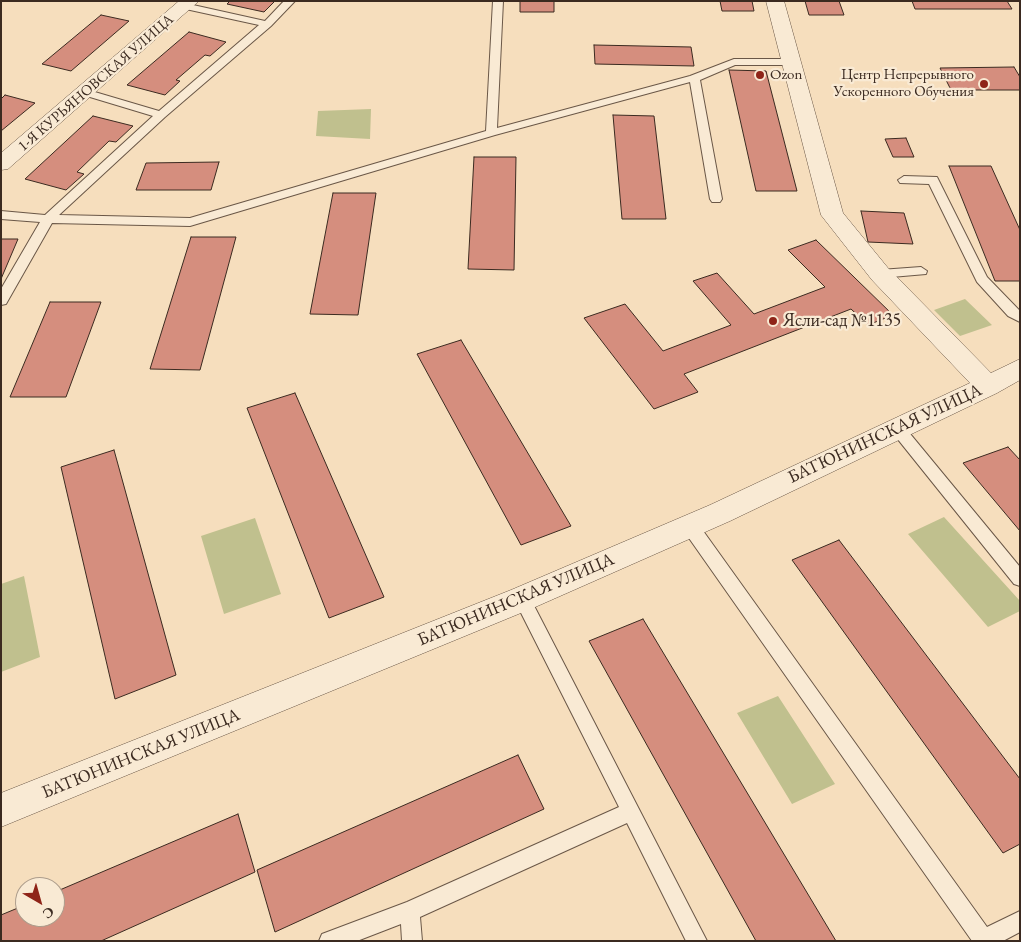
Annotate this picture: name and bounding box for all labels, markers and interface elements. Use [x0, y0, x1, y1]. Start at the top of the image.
street label: 1-Я КУРЬЯНОВСКАЯ УЛИЦА [14, 10, 178, 156]
place label: Ozon [770, 66, 802, 84]
place label: Центр Непрерывного Ускоренного Обучения [834, 66, 974, 101]
marker: Ozon [754, 69, 766, 81]
marker: Центр Непрерывного Ускоренного Обучения [978, 78, 990, 90]
place label: Ясли-сад №1135 [783, 310, 901, 332]
marker: Ясли-сад №1135 [767, 315, 779, 327]
street label: БАТЮНИНСКАЯ УЛИЦА [785, 379, 985, 489]
street label: БАТЮНИНСКАЯ УЛИЦА [414, 549, 618, 651]
street label: БАТЮНИНСКАЯ УЛИЦА [39, 704, 243, 804]
north arrow [15, 877, 65, 927]
text: С [39, 903, 58, 923]

